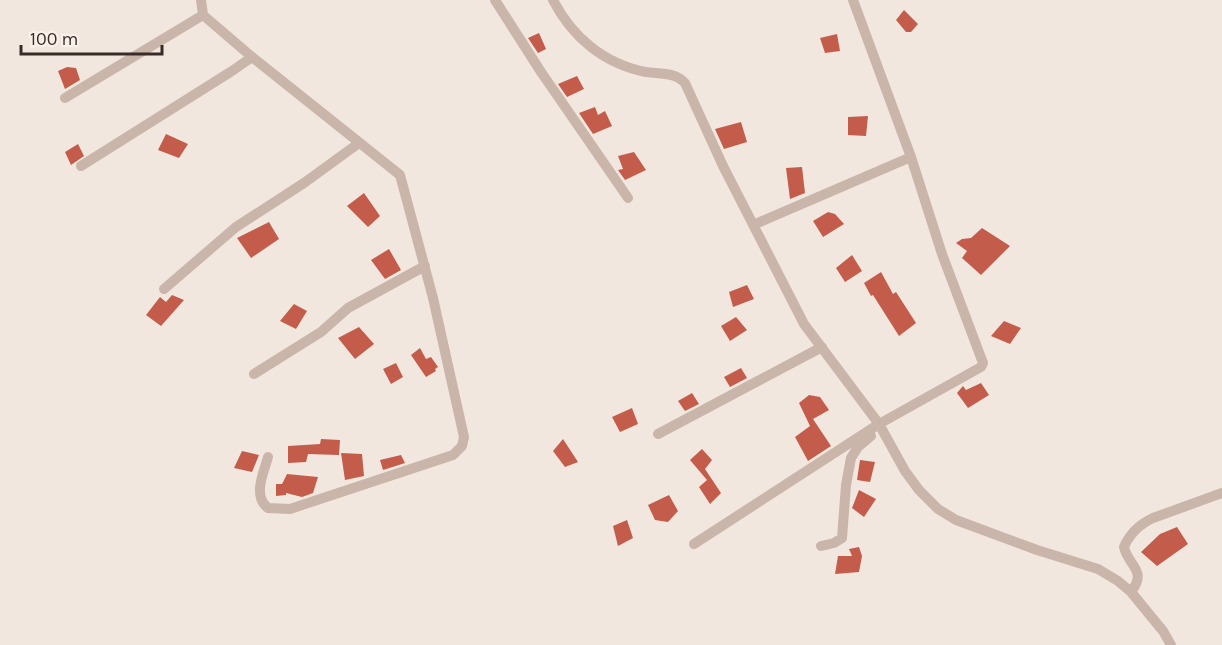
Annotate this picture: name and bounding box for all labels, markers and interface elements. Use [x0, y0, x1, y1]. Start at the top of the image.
scale bar [21, 18, 162, 56]
text: 100 m [30, 28, 78, 50]

